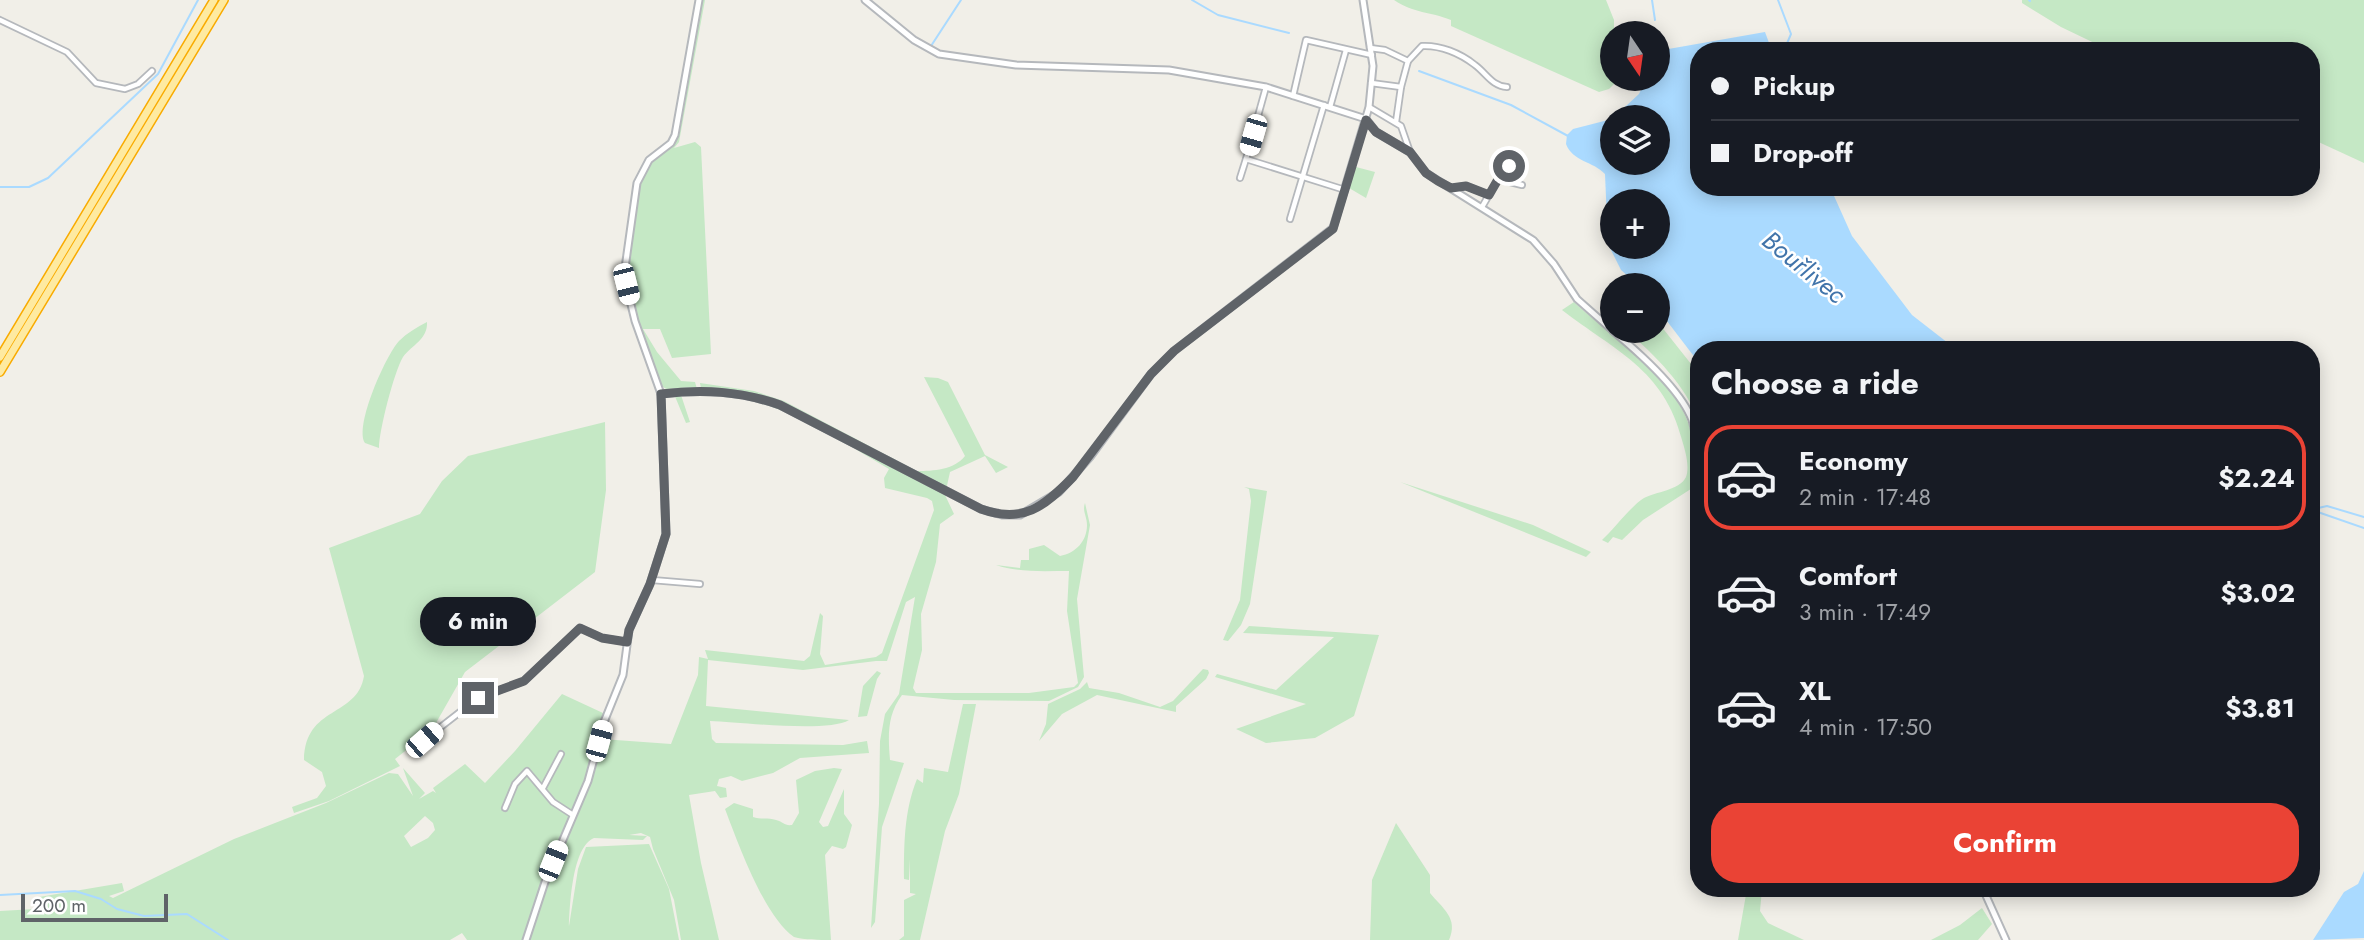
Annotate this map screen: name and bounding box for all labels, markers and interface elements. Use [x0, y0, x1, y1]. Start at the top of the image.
north arrow [1600, 21, 1670, 91]
map controls [1600, 21, 1670, 343]
text: Pickup [1753, 67, 1835, 105]
button: layers [1600, 105, 1670, 175]
car [1238, 112, 1269, 158]
text: Drop-off [1753, 134, 1853, 172]
route start [1493, 150, 1525, 182]
button: + [1600, 189, 1670, 259]
water label: Bouřlivec [1754, 221, 1855, 313]
car [611, 261, 642, 307]
button: − [1600, 273, 1670, 343]
text: Choose a ride [1711, 360, 1919, 406]
text: Economy [1799, 442, 1908, 480]
icon: car [1715, 446, 1778, 509]
text: $2.24 [2218, 459, 2295, 497]
text: 2 min · 17:48 [1799, 480, 1931, 514]
text: Comfort [1799, 557, 1897, 595]
icon: car [1715, 561, 1778, 624]
text: $3.02 [2220, 574, 2295, 612]
text: 3 min · 17:49 [1799, 595, 1931, 629]
callout: 6 min [420, 596, 536, 646]
text: 6 min [448, 604, 508, 638]
text: XL [1799, 672, 1831, 710]
icon: car [1715, 676, 1778, 739]
route end [462, 682, 494, 714]
text: $3.81 [2225, 689, 2295, 727]
text: 4 min · 17:50 [1799, 710, 1932, 744]
car [402, 718, 447, 762]
car [584, 718, 615, 764]
button: Confirm [1711, 803, 2299, 883]
car [536, 838, 571, 884]
scale bar [21, 891, 168, 923]
text: 200 m [32, 892, 86, 919]

